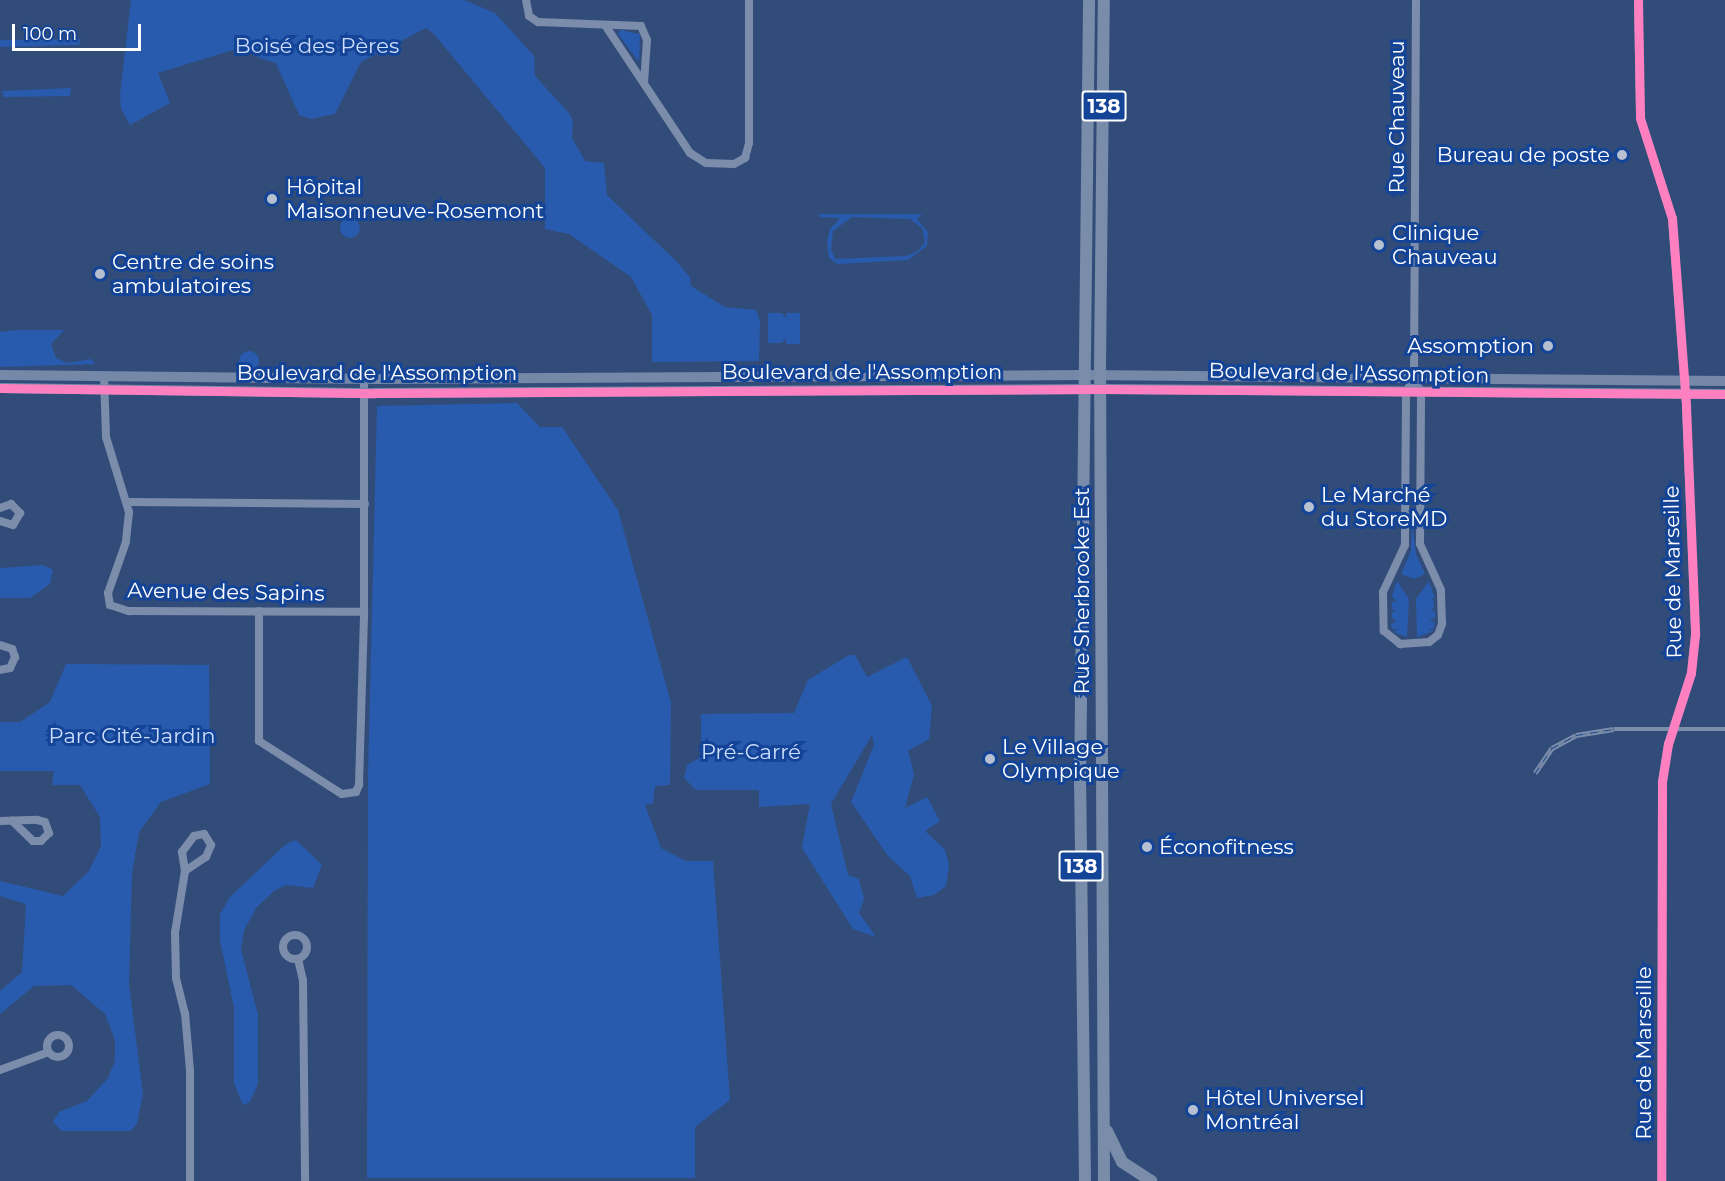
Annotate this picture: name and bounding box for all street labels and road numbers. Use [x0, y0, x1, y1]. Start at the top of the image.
street label: Rue Chauveau [1384, 40, 1410, 194]
road number: 138 [1082, 89, 1126, 123]
street label: Boulevard de l'Assomption [1209, 358, 1489, 388]
street label: Boulevard de l'Assomption [722, 359, 1002, 385]
street label: Boulevard de l'Assomption [237, 360, 517, 386]
street label: Rue de Marseille [1659, 485, 1687, 659]
street label: Rue Sherbrooke Est [1069, 487, 1095, 695]
street label: Avenue des Sapins [127, 578, 325, 606]
road number: 138 [1058, 849, 1104, 883]
street label: Rue de Marseille [1631, 966, 1657, 1140]

